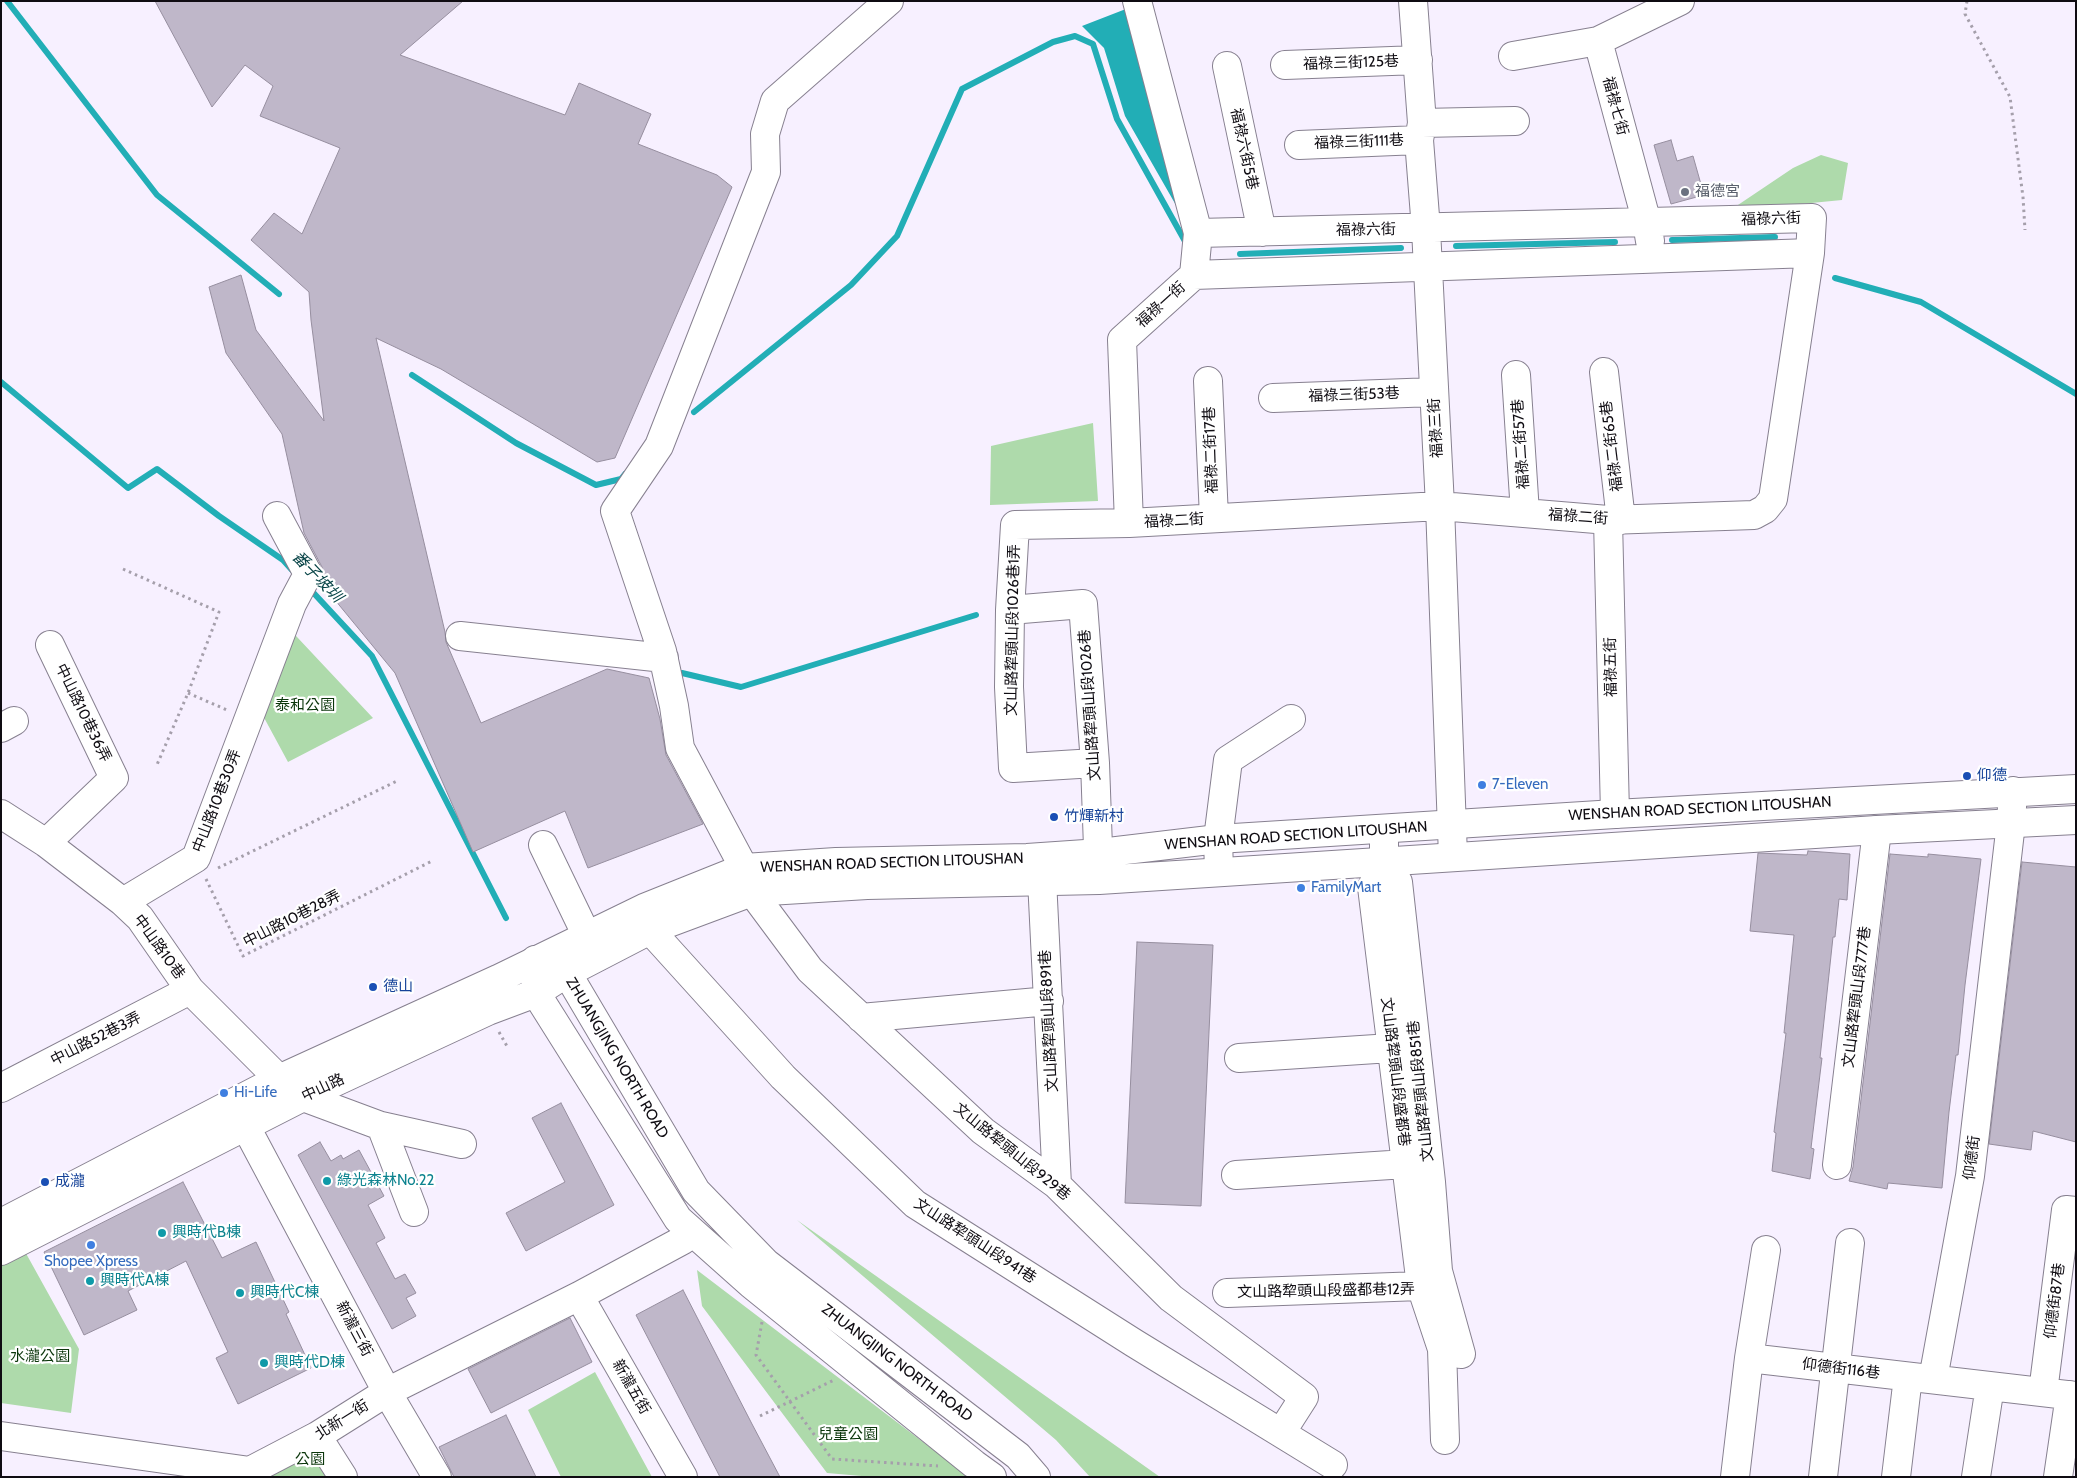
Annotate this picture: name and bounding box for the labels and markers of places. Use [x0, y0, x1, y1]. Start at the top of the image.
place label: 福德宮 [1695, 183, 1740, 201]
marker: 福德宮 [1679, 186, 1691, 198]
place label: 仰德 [1977, 767, 2007, 785]
marker: 仰德 [1961, 770, 1973, 782]
place label: 7-Eleven [1492, 776, 1548, 794]
marker: 7-Eleven [1476, 779, 1488, 791]
place label: 竹輝新村 [1064, 808, 1124, 826]
marker: 竹輝新村 [1048, 811, 1060, 823]
place label: FamilyMart [1311, 879, 1381, 897]
marker: FamilyMart [1295, 882, 1307, 894]
place label: 德山 [383, 978, 413, 996]
marker: 德山 [367, 981, 379, 993]
place label: Hi-Life [234, 1084, 277, 1102]
marker: Hi-Life [218, 1087, 230, 1099]
place label: 綠光森林No.22 [337, 1172, 434, 1190]
place label: 成瀧 [55, 1173, 85, 1191]
marker: 綠光森林No.22 [321, 1175, 333, 1187]
marker: 成瀧 [39, 1176, 51, 1188]
place label: 興時代B棟 [172, 1224, 241, 1242]
marker: 興時代B棟 [156, 1227, 168, 1239]
marker: Shopee Xpress [85, 1239, 97, 1251]
place label: Shopee Xpress [44, 1253, 138, 1271]
place label: 興時代A棟 [100, 1272, 169, 1290]
marker: 興時代A棟 [84, 1275, 96, 1287]
place label: 興時代C棟 [250, 1284, 319, 1302]
marker: 興時代C棟 [234, 1287, 246, 1299]
place label: 興時代D棟 [274, 1354, 345, 1372]
marker: 興時代D棟 [258, 1357, 270, 1369]

